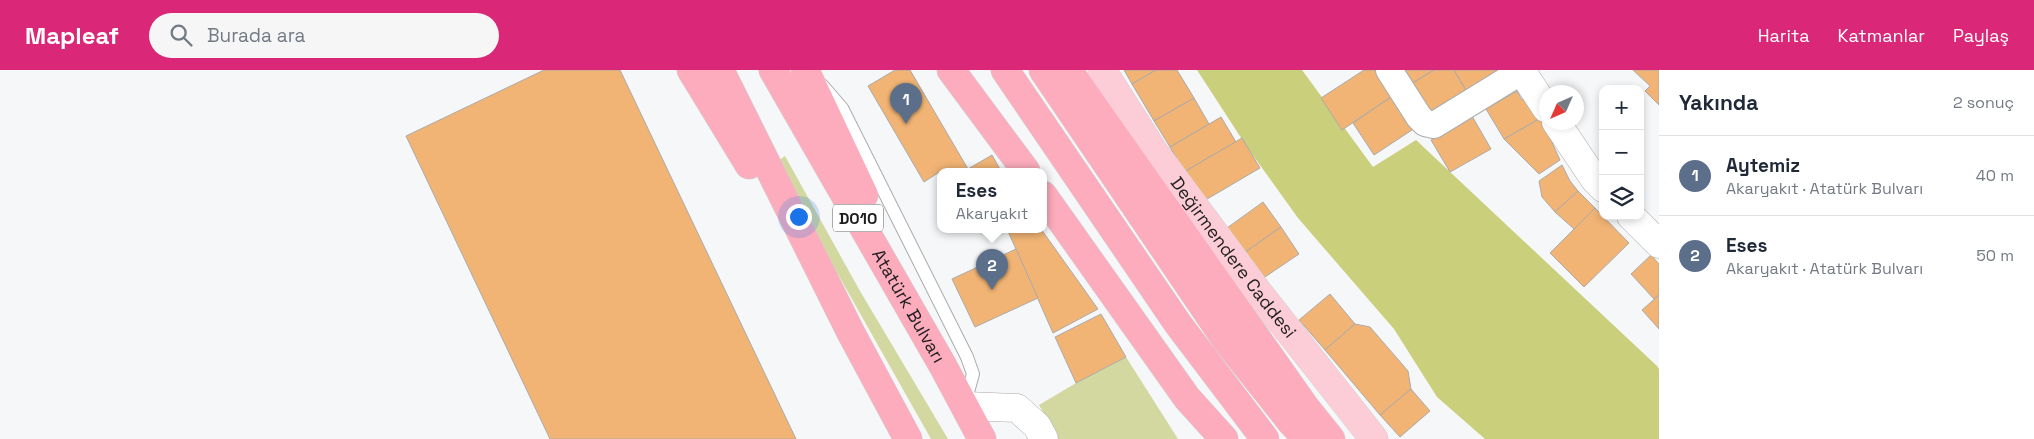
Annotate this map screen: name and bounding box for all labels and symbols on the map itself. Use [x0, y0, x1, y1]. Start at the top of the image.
pin: 1 [890, 83, 922, 124]
north arrow [1539, 85, 1584, 130]
street label: Değirmendere Caddesi [1166, 172, 1302, 342]
your location [786, 204, 812, 230]
road number: D010 [833, 204, 883, 232]
street label: Atatürk Bulvarı [867, 244, 951, 367]
pin: 2 [976, 249, 1008, 290]

